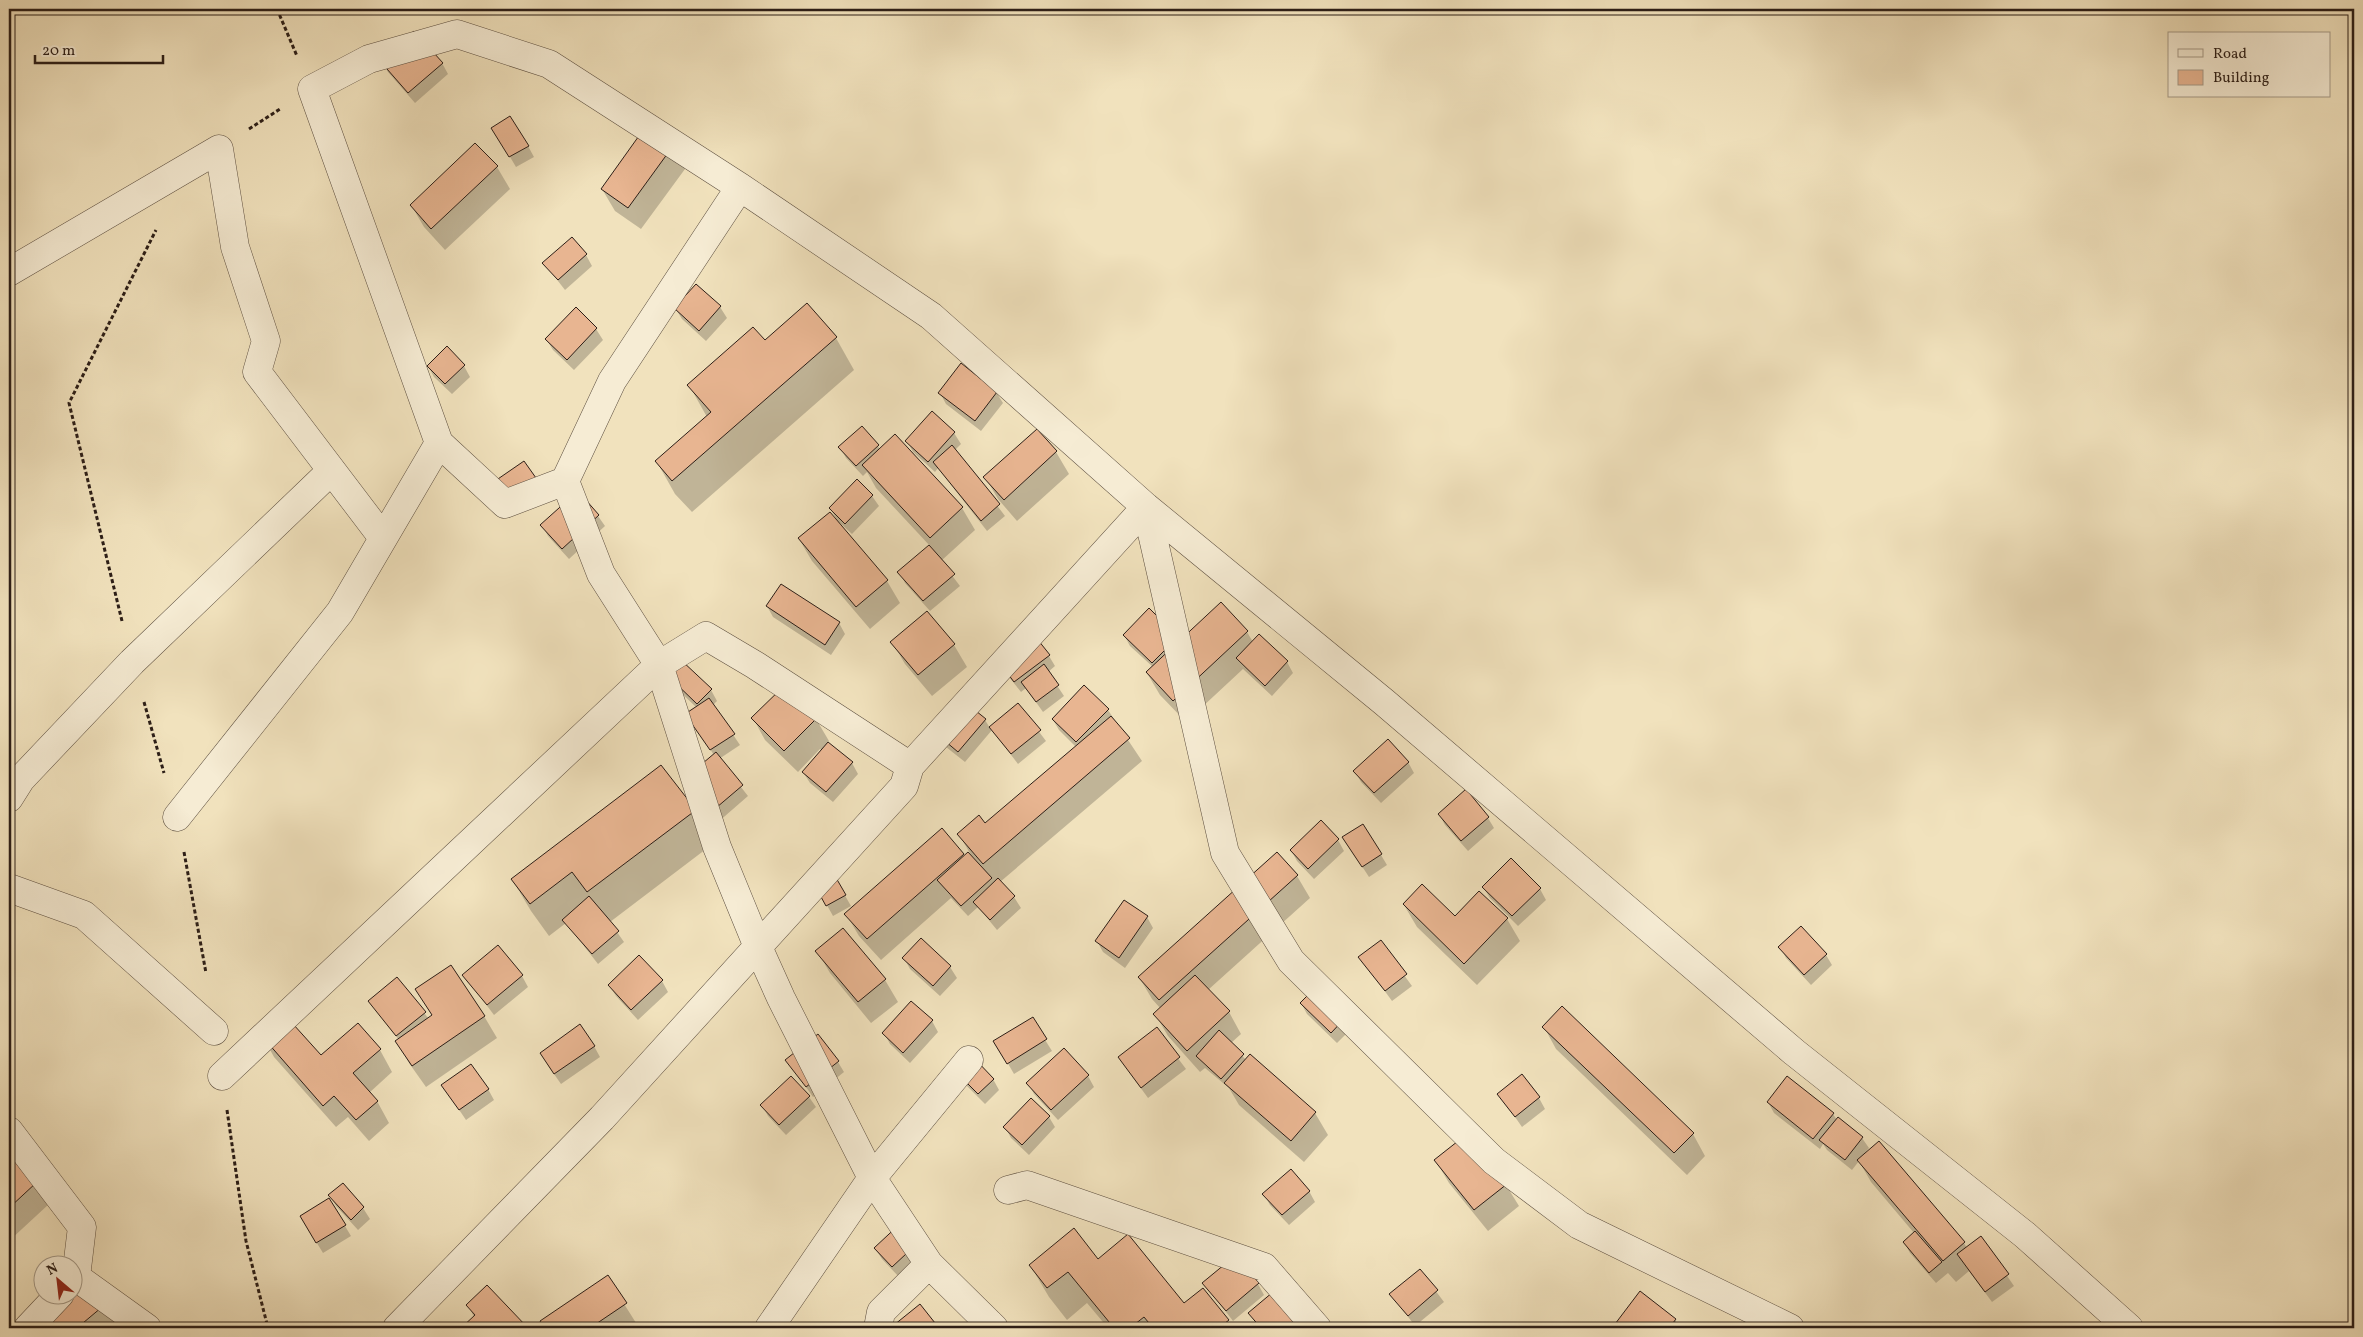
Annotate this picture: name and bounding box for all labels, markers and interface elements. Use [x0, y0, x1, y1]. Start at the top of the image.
scale bar [35, 32, 162, 64]
legend [2168, 32, 2330, 98]
text: 20 m [42, 41, 75, 62]
text: Road [2213, 44, 2247, 65]
text: Building [2213, 68, 2270, 89]
north arrow [32, 1254, 82, 1304]
text: N [44, 1259, 62, 1281]

